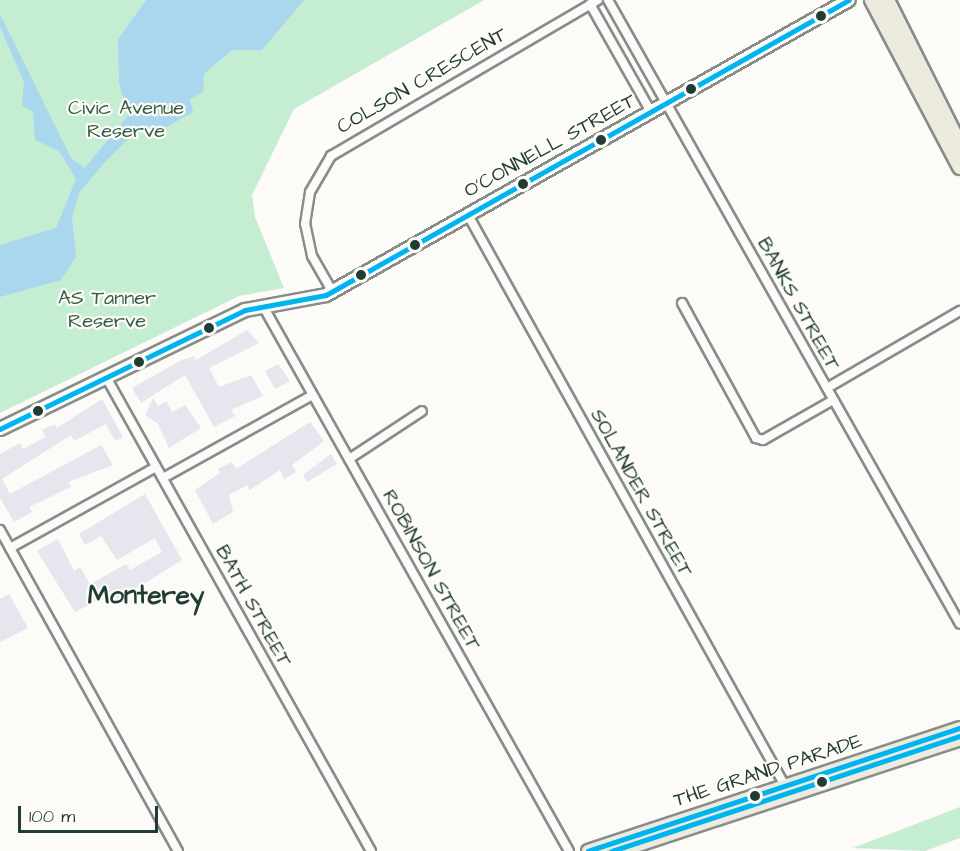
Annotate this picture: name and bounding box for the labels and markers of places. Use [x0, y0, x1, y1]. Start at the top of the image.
unlabelled marker [815, 10, 827, 22]
unlabelled marker [685, 83, 697, 95]
unlabelled marker [595, 134, 607, 146]
unlabelled marker [517, 178, 529, 190]
unlabelled marker [409, 239, 421, 251]
unlabelled marker [355, 269, 367, 281]
unlabelled marker [203, 322, 215, 334]
unlabelled marker [133, 356, 145, 368]
unlabelled marker [32, 405, 44, 417]
unlabelled marker [816, 776, 828, 788]
unlabelled marker [749, 790, 761, 802]

